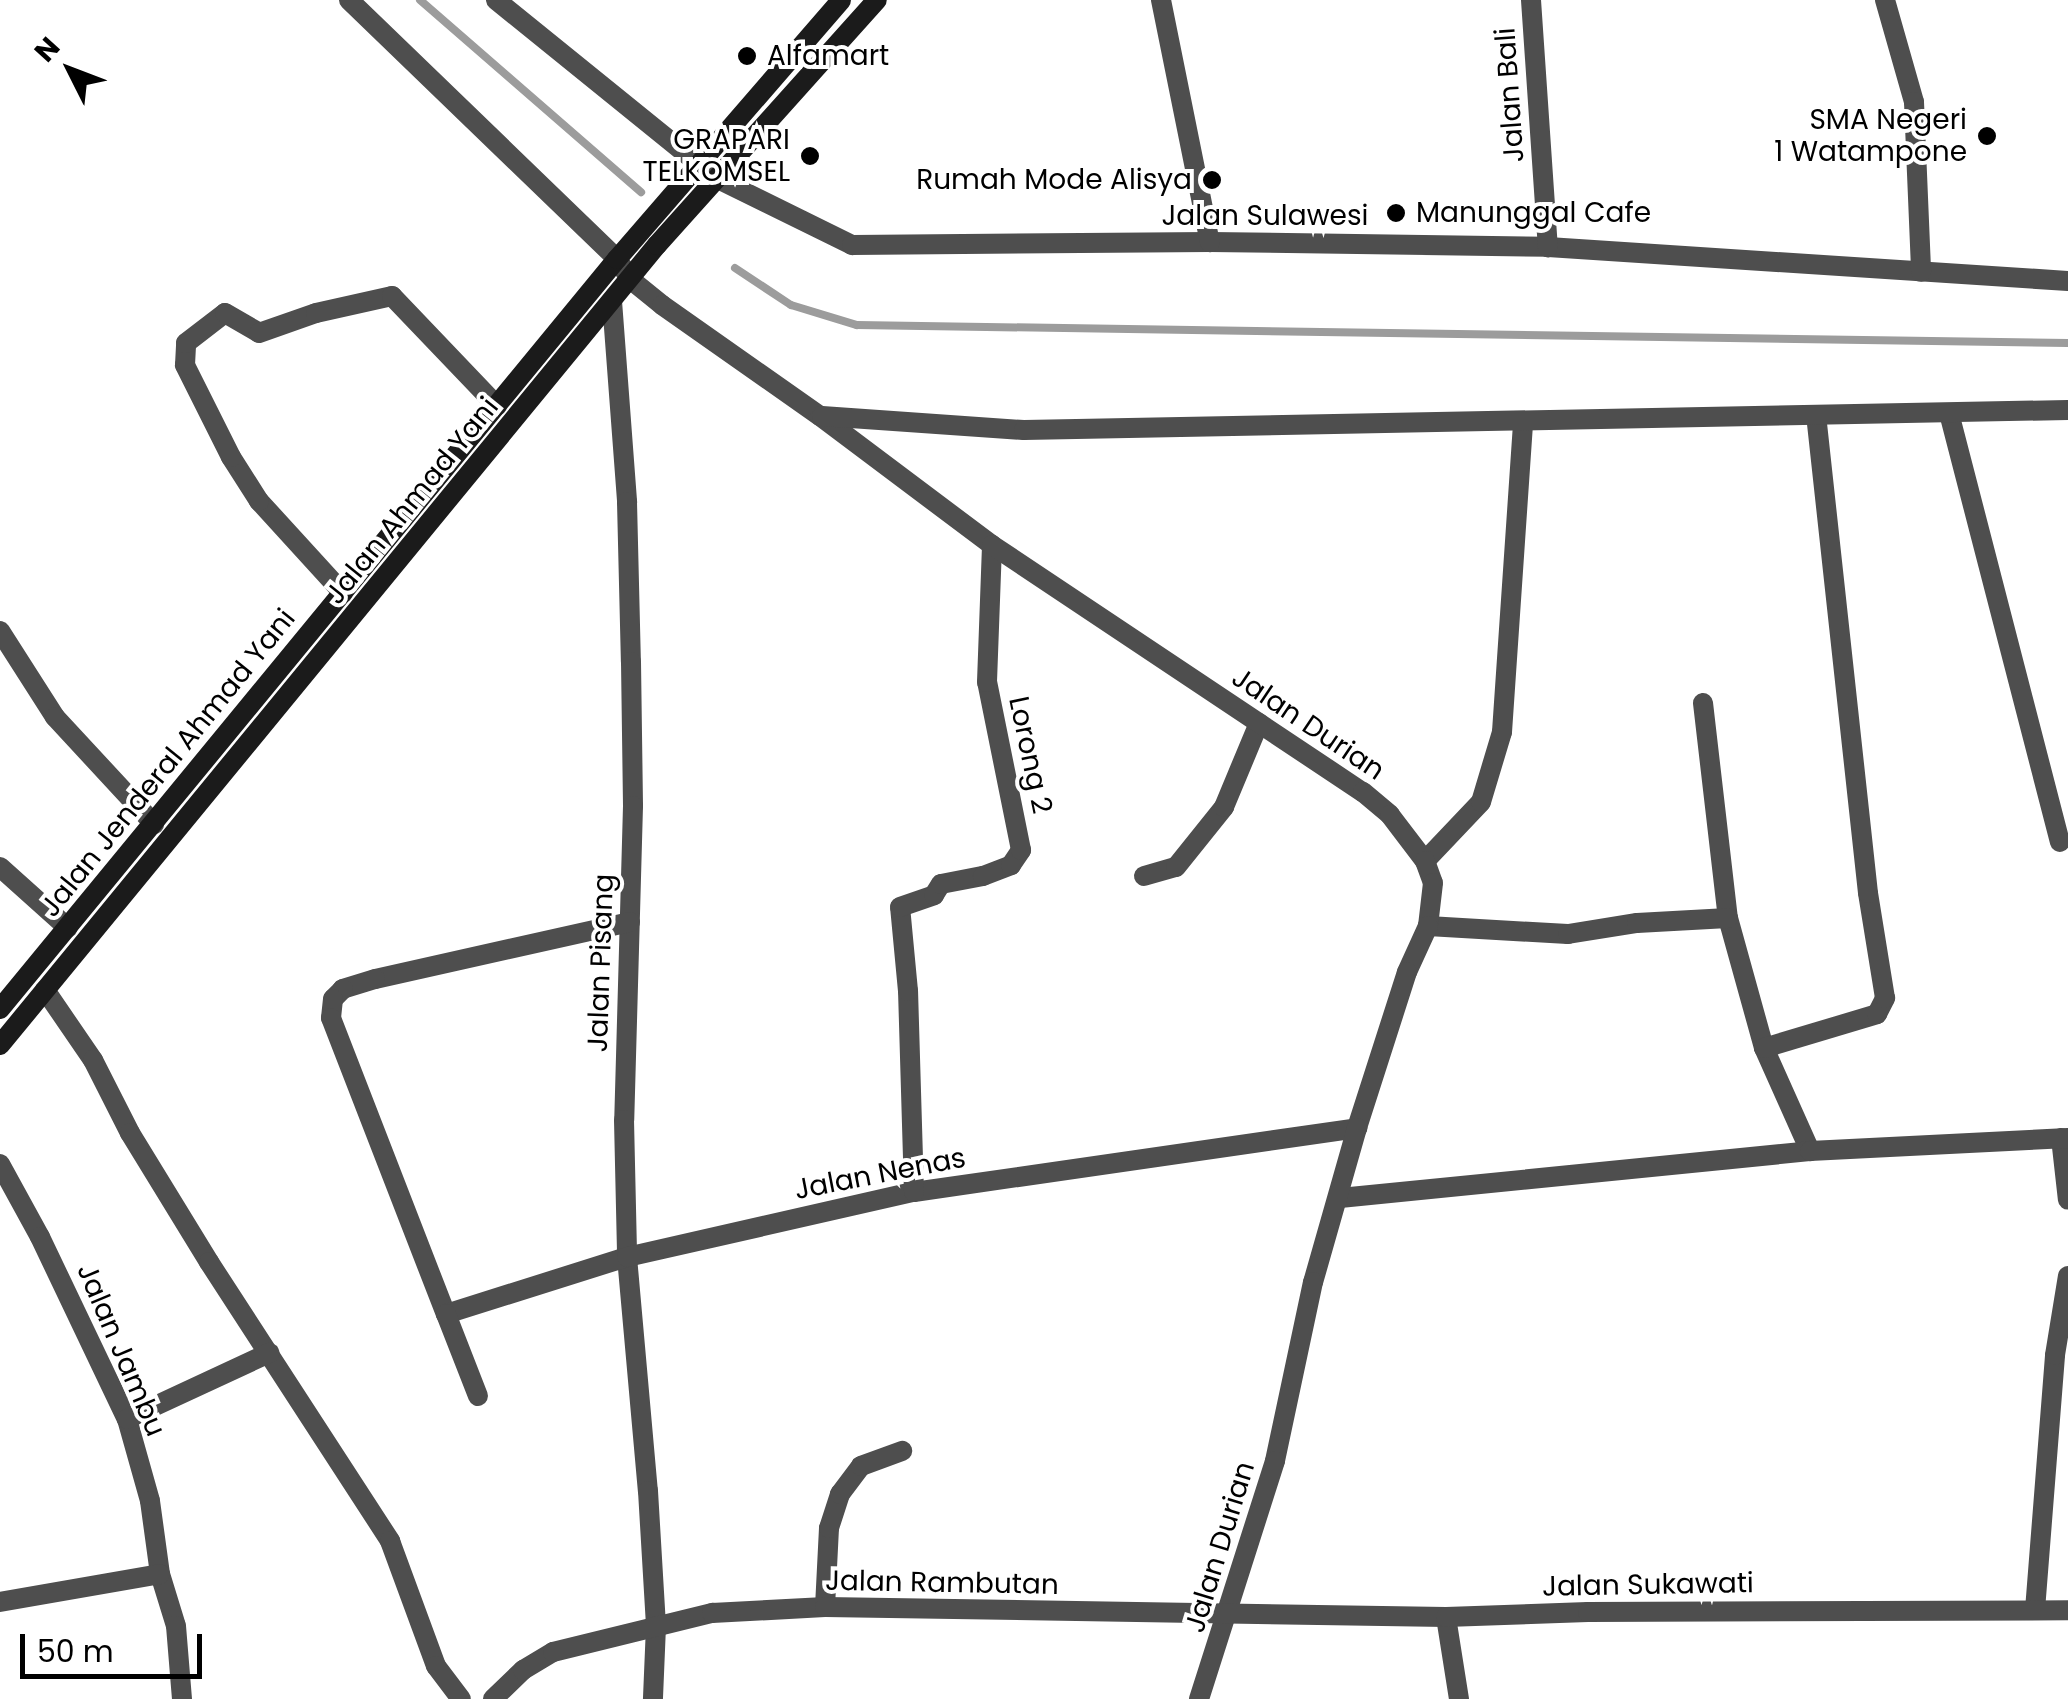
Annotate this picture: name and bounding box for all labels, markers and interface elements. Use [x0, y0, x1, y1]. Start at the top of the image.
north arrow [20, 20, 120, 120]
street label: Jalan Bali [1489, 27, 1531, 163]
text: N [26, 29, 69, 70]
place label: Alfamart [767, 39, 889, 73]
marker: Alfamart [736, 45, 758, 67]
place label: SMA Negeri 1 Watampone [1774, 103, 1967, 169]
place label: GRAPARI TELKOMSEL [643, 123, 790, 189]
marker: SMA Negeri 1 Watampone [1976, 125, 1998, 147]
marker: GRAPARI TELKOMSEL [799, 145, 821, 167]
place label: Rumah Mode Alisya [916, 163, 1192, 197]
marker: Rumah Mode Alisya [1201, 169, 1223, 191]
place label: Manunggal Cafe [1416, 196, 1651, 230]
street label: Jalan Sulawesi [1162, 199, 1368, 233]
marker: Manunggal Cafe [1385, 202, 1407, 224]
street label: Jalan Ahmad Yani [318, 391, 506, 611]
street label: Jalan Jenderal Ahmad Yani [33, 602, 303, 924]
street label: Jalan Durian [1225, 661, 1391, 787]
street label: Lorong 2 [1001, 693, 1059, 817]
street label: Jalan Pisang [581, 873, 621, 1053]
street label: Jalan Nenas [792, 1141, 968, 1207]
street label: Jalan Jambu [70, 1259, 172, 1441]
street label: Jalan Durian [1178, 1458, 1262, 1636]
street label: Jalan Rambutan [825, 1564, 1059, 1602]
street label: Jalan Sukawati [1542, 1566, 1754, 1604]
scale bar [25, 1614, 208, 1676]
text: 50 m [37, 1630, 114, 1673]

